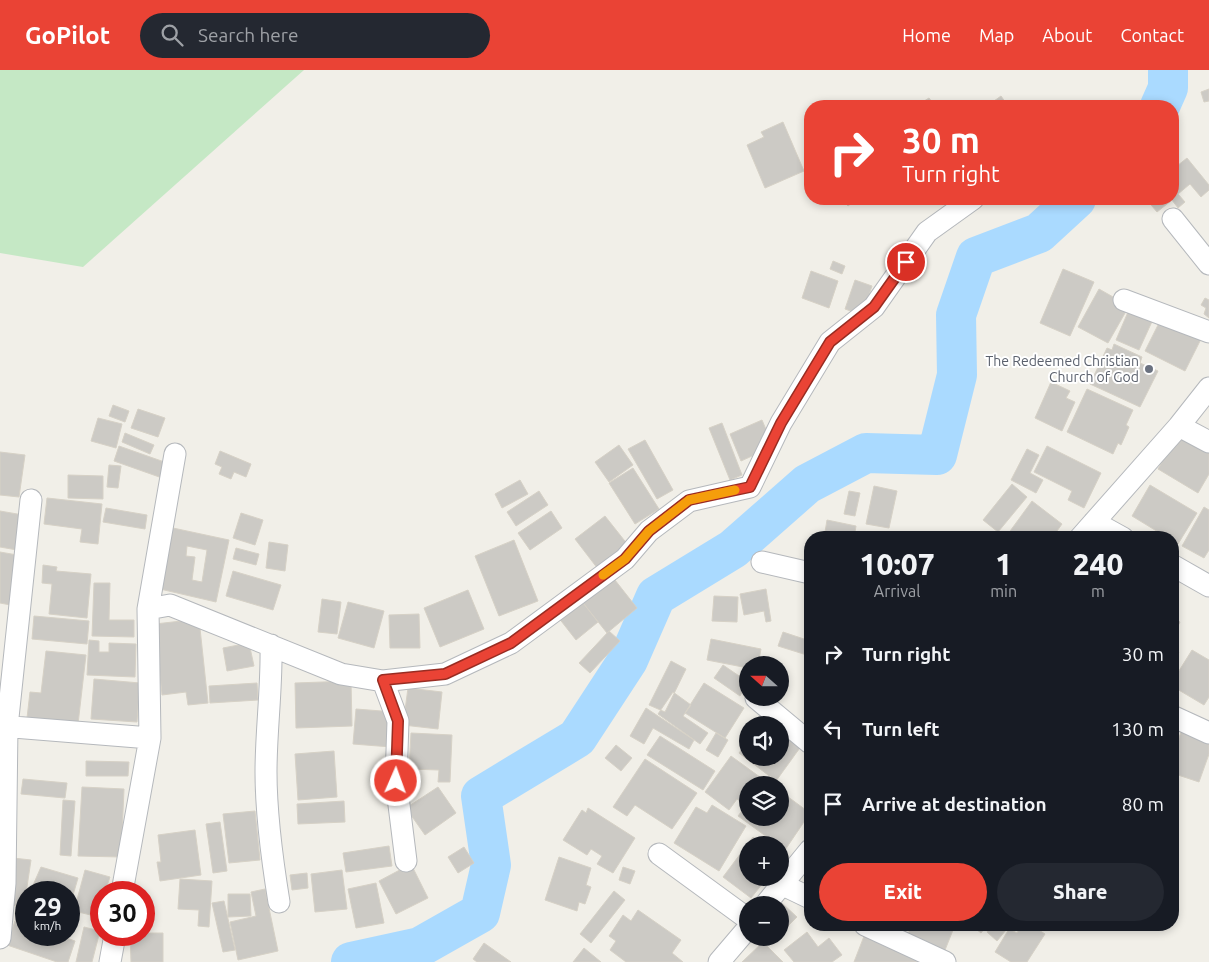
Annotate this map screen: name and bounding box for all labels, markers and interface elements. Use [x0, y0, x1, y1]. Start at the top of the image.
search box [140, 13, 490, 58]
icon: search [158, 21, 186, 49]
text: GoPilot [25, 22, 110, 49]
text: Search here [198, 24, 298, 46]
text: Home [902, 25, 951, 45]
text: Map [979, 25, 1014, 45]
text: About [1042, 25, 1092, 45]
text: Contact [1120, 25, 1184, 45]
icon: right [819, 120, 884, 185]
text: 30 m [902, 120, 980, 160]
text: Turn right [902, 161, 1000, 186]
pin [885, 241, 927, 283]
icon: arrive [892, 248, 920, 276]
place label: The Redeemed Christian Church of God [986, 353, 1139, 385]
marker: The Redeemed Christian Church of God [1143, 363, 1155, 375]
text: 10:07 [860, 547, 935, 581]
text: 1 [995, 547, 1012, 581]
text: 240 [1073, 547, 1123, 581]
text: Arrival [874, 582, 920, 600]
text: min [990, 582, 1017, 600]
text: m [1091, 582, 1105, 600]
icon: right [819, 640, 847, 668]
text: Turn right [862, 643, 950, 665]
text: 30 m [1122, 643, 1164, 665]
north arrow [739, 656, 789, 706]
map controls [739, 656, 789, 946]
icon: left [819, 715, 847, 743]
button: sound [739, 716, 789, 766]
text: Turn left [862, 718, 940, 740]
text: 130 m [1111, 718, 1164, 740]
position arrow [369, 754, 421, 806]
button: layers [739, 776, 789, 826]
icon: arrive [819, 790, 847, 818]
text: Arrive at destination [862, 793, 1047, 815]
text: 80 m [1122, 793, 1164, 815]
button: + [739, 836, 789, 886]
button: Exit [819, 863, 987, 921]
button: Share [997, 863, 1164, 921]
speed limit sign: 30 [90, 881, 155, 946]
text: 29 [33, 893, 62, 921]
button: − [739, 896, 789, 946]
text: km/h [34, 919, 61, 932]

